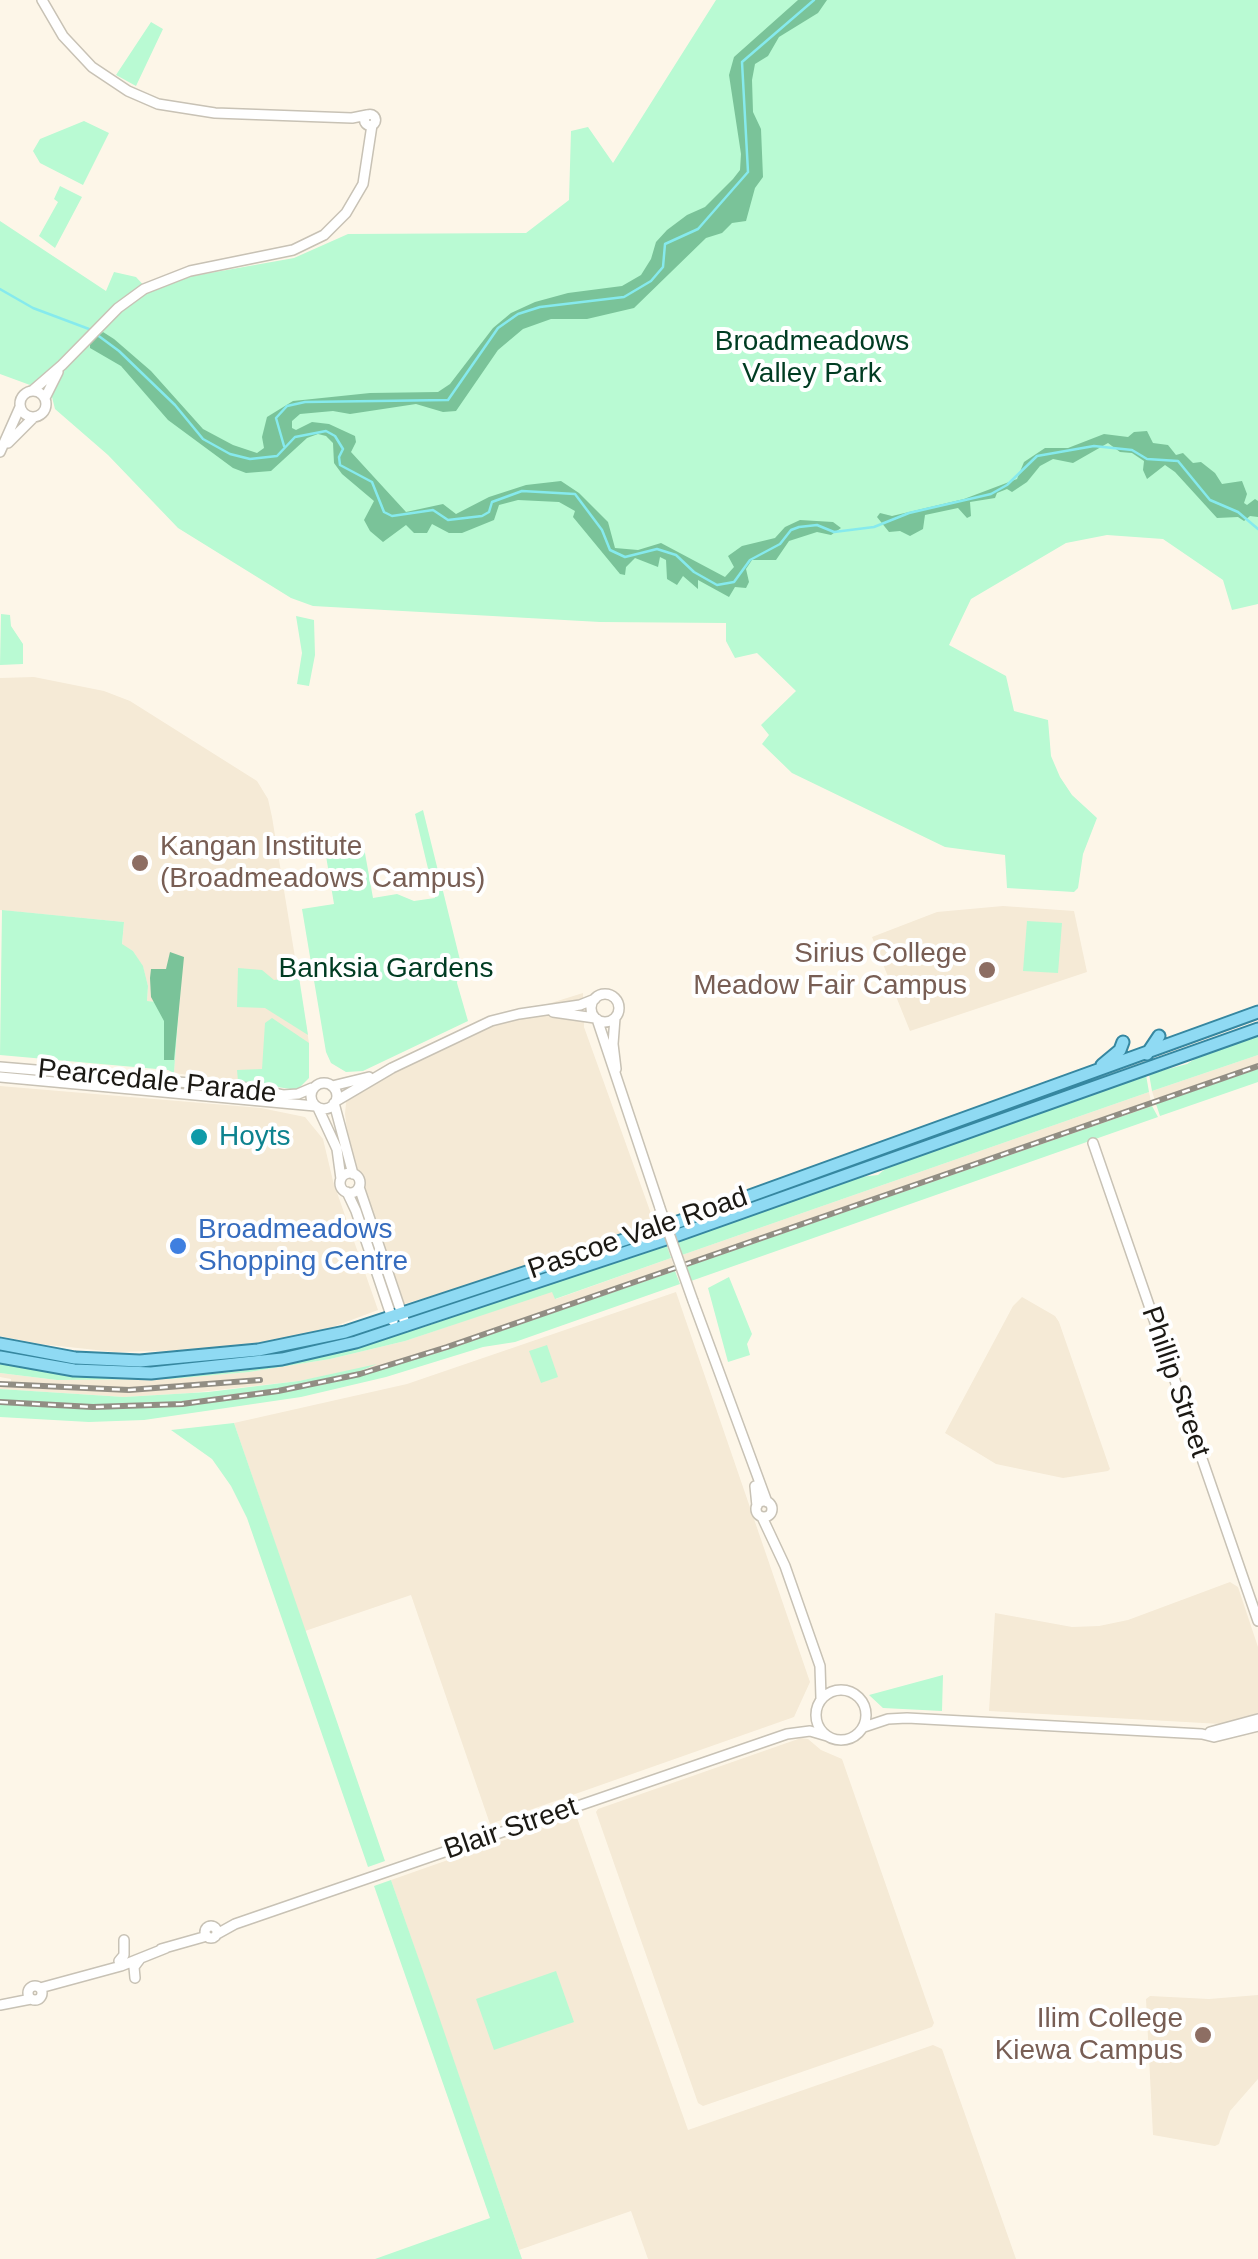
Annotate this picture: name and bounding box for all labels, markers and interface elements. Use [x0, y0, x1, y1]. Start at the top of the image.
park label: Broadmeadows Valley Park [715, 325, 909, 391]
place label: Kangan Institute (Broadmeadows Campus) [160, 830, 485, 896]
marker: Kangan Institute (Broadmeadows Campus) [129, 852, 151, 874]
place label: Sirius College Meadow Fair Campus [693, 937, 967, 1003]
park label: Banksia Gardens [279, 952, 493, 986]
marker: Sirius College Meadow Fair Campus [976, 959, 998, 981]
street label: Pearcedale Parade [36, 1053, 278, 1111]
place label: Hoyts [219, 1120, 291, 1154]
marker: Hoyts [188, 1126, 210, 1148]
street label: Pascoe Vale Road [524, 1181, 752, 1287]
place label: Broadmeadows Shopping Centre [198, 1213, 408, 1279]
marker: Broadmeadows Shopping Centre [167, 1235, 189, 1257]
street label: Phillip Street [1134, 1302, 1216, 1462]
street label: Blair Street [440, 1791, 582, 1867]
place label: Ilim College Kiewa Campus [995, 2002, 1183, 2068]
marker: Ilim College Kiewa Campus [1192, 2024, 1214, 2046]

